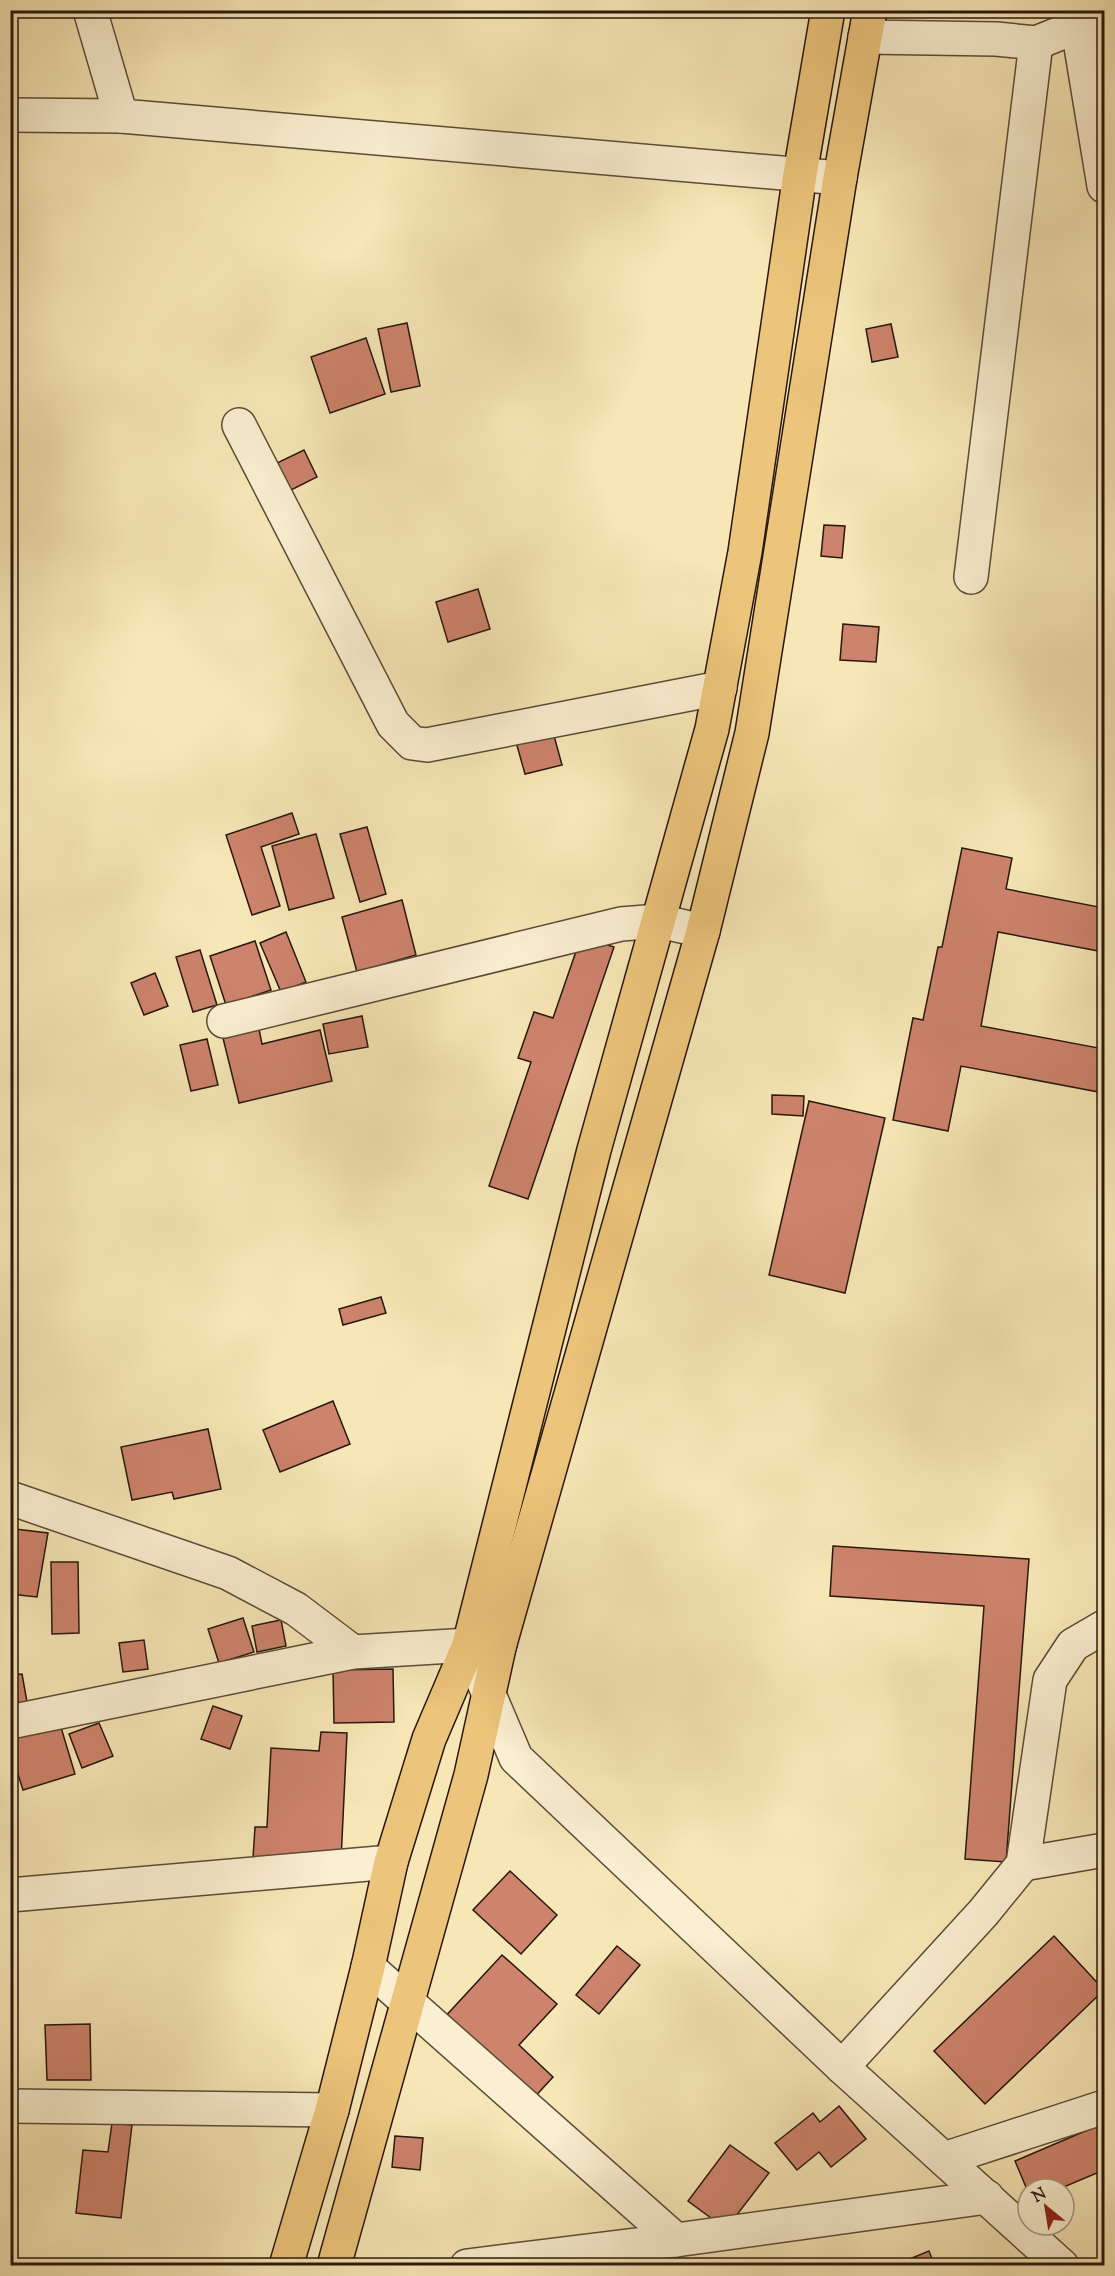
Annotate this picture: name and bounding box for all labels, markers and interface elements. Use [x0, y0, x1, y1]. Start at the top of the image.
north arrow [1016, 2177, 1076, 2237]
text: N [1028, 2183, 1051, 2209]

